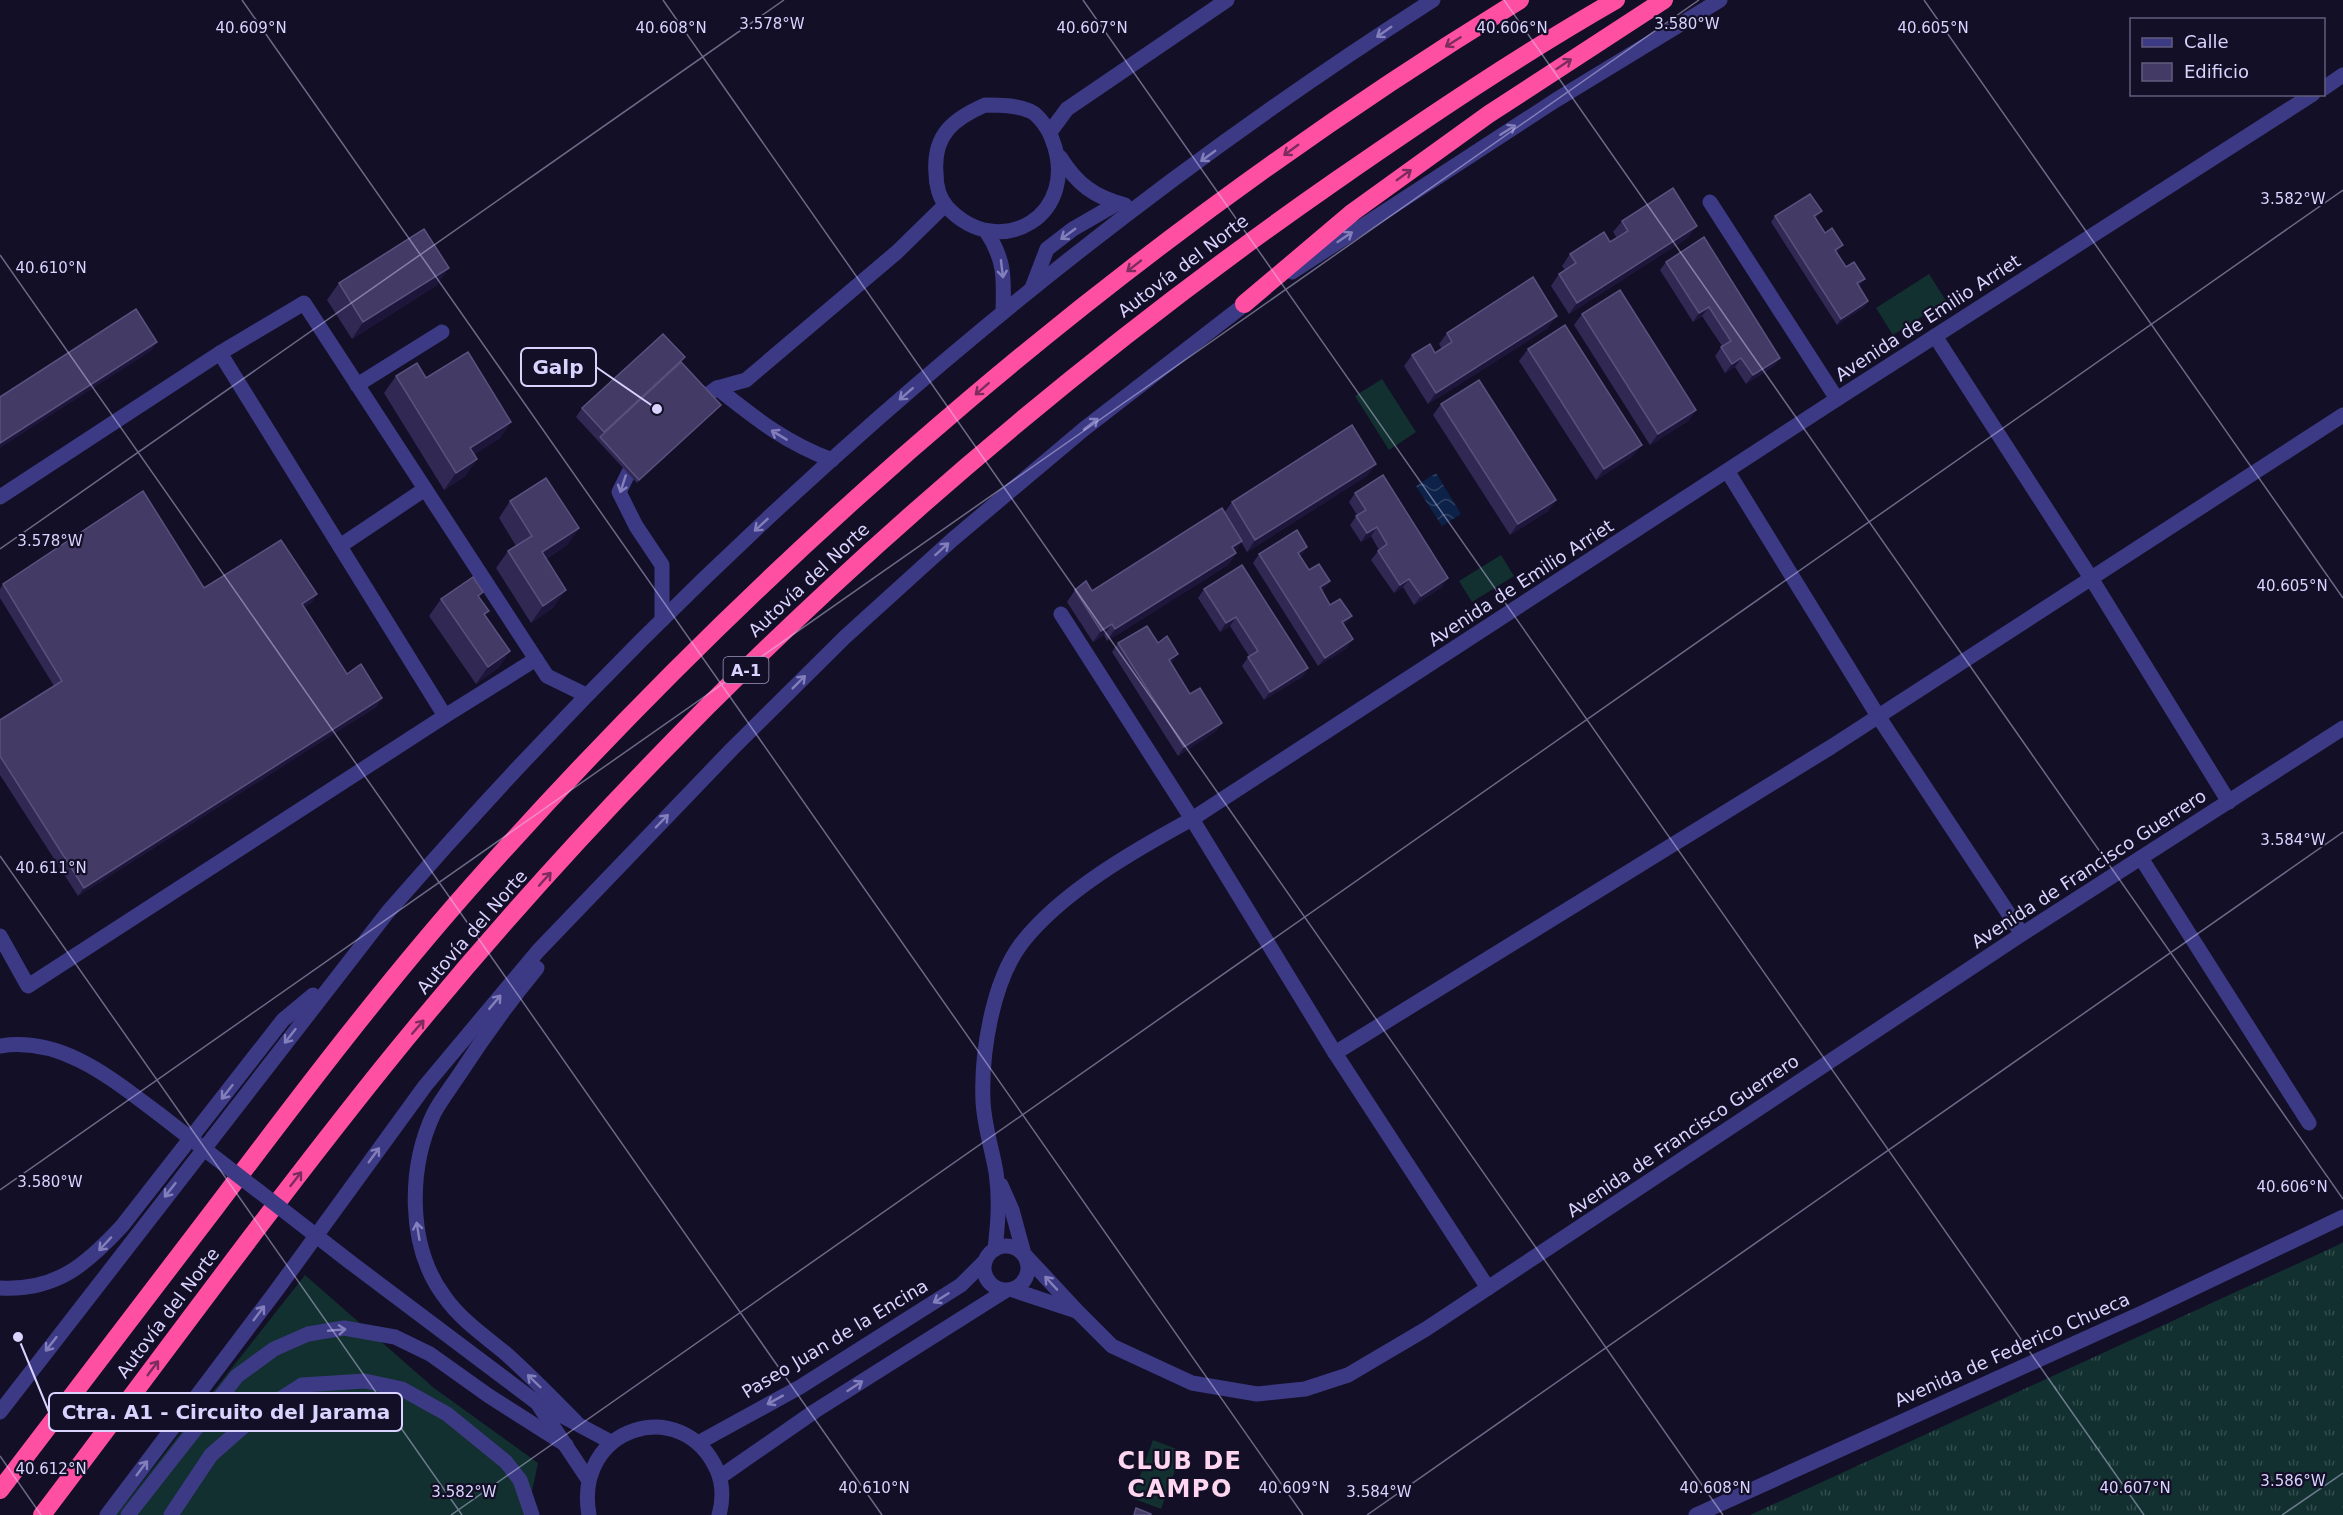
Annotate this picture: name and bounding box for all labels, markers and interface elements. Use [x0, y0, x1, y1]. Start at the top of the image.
text: 3.578°W [739, 15, 805, 33]
text: 3.580°W [1654, 15, 1720, 33]
legend [2130, 18, 2325, 96]
text: 40.609°N [215, 19, 287, 37]
text: 40.608°N [635, 19, 707, 37]
text: 40.607°N [1056, 19, 1128, 37]
text: 40.606°N [1476, 19, 1548, 37]
text: 40.605°N [1897, 19, 1969, 37]
one-way arrow [1377, 26, 1393, 38]
text: Calle [2184, 31, 2229, 52]
one-way arrow [1445, 36, 1462, 48]
one-way arrow [1555, 58, 1572, 70]
text: Edificio [2184, 61, 2249, 82]
one-way arrow [1499, 124, 1516, 136]
one-way arrow [1283, 144, 1299, 157]
one-way arrow [1200, 150, 1216, 163]
one-way arrow [1396, 169, 1412, 182]
text: 3.582°W [2260, 190, 2326, 208]
street label: Autovía del Norte [1114, 210, 1252, 321]
one-way arrow [1060, 227, 1076, 240]
one-way arrow [1336, 231, 1353, 243]
street label: Avenida de Emilio Arriet [1831, 250, 2024, 385]
text: 40.610°N [15, 259, 87, 277]
one-way arrow [997, 259, 1008, 278]
one-way arrow [1126, 259, 1142, 272]
callout: Galp [521, 348, 596, 386]
text: Galp [532, 355, 584, 379]
one-way arrow [975, 382, 990, 396]
one-way arrow [899, 387, 914, 401]
one-way arrow [1083, 417, 1099, 430]
one-way arrow [771, 429, 788, 441]
one-way arrow [617, 474, 628, 493]
street label: Avenida de Emilio Arriet [1424, 515, 1617, 650]
one-way arrow [754, 517, 769, 532]
street label: Autovía del Norte [744, 518, 873, 641]
text: 3.578°W [17, 532, 83, 550]
one-way arrow [934, 542, 949, 556]
text: 40.605°N [2256, 577, 2328, 595]
road number: A-1 [724, 657, 768, 683]
one-way arrow [792, 675, 807, 690]
street label: Avenida de Francisco Guerrero [1968, 785, 2210, 952]
one-way arrow [655, 814, 670, 829]
text: 3.584°W [2260, 831, 2326, 849]
text: 40.611°N [15, 859, 87, 877]
street label: Autovía del Norte [412, 865, 531, 998]
one-way arrow [538, 872, 552, 887]
one-way arrow [488, 995, 502, 1010]
one-way arrow [411, 1019, 425, 1034]
one-way arrow [283, 1028, 296, 1044]
street label: Avenida de Francisco Guerrero [1563, 1050, 1803, 1221]
one-way arrow [221, 1084, 234, 1100]
one-way arrow [368, 1148, 381, 1164]
one-way arrow [290, 1171, 303, 1187]
text: 3.580°W [17, 1173, 83, 1191]
text: 40.606°N [2256, 1178, 2328, 1196]
one-way arrow [164, 1182, 177, 1198]
one-way arrow [413, 1221, 424, 1241]
one-way arrow [98, 1236, 112, 1251]
street label: Autovía del Norte [112, 1244, 223, 1382]
street label: Paseo Juan de la Encina [738, 1275, 932, 1402]
one-way arrow [1044, 1276, 1058, 1291]
street label: Avenida de Federico Chueca [1891, 1288, 2133, 1411]
one-way arrow [933, 1292, 950, 1304]
one-way arrow [253, 1305, 266, 1321]
one-way arrow [327, 1324, 347, 1335]
one-way arrow [44, 1336, 57, 1352]
one-way arrow [147, 1360, 159, 1376]
one-way arrow [527, 1373, 542, 1388]
one-way arrow [846, 1379, 863, 1391]
callout: Ctra. A1 - Circuito del Jarama [49, 1393, 402, 1431]
one-way arrow [767, 1395, 784, 1407]
text: Ctra. A1 - Circuito del Jarama [62, 1400, 390, 1424]
district label: CLUB DE CAMPO [1117, 1447, 1243, 1503]
text: 40.612°N [15, 1460, 87, 1478]
one-way arrow [135, 1461, 148, 1477]
text: 3.586°W [2260, 1472, 2326, 1490]
text: 40.610°N [838, 1479, 910, 1497]
text: 40.609°N [1258, 1479, 1330, 1497]
text: 40.608°N [1679, 1479, 1751, 1497]
text: 40.607°N [2099, 1479, 2171, 1497]
text: 3.582°W [431, 1483, 497, 1501]
text: 3.584°W [1346, 1483, 1412, 1501]

